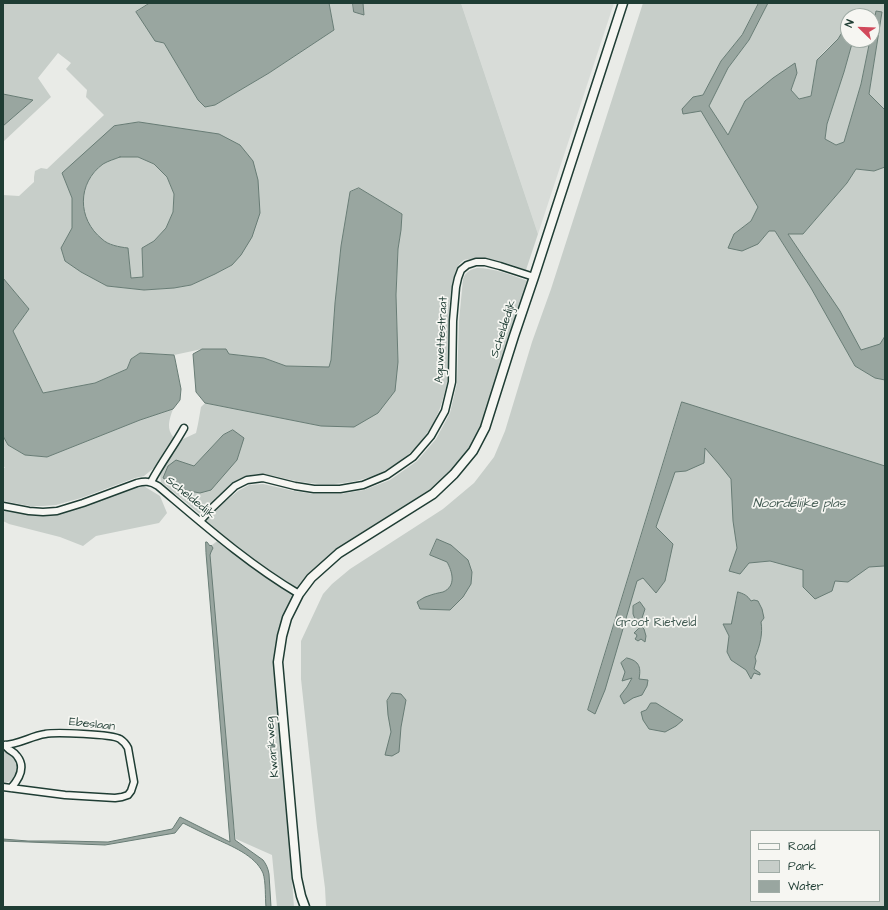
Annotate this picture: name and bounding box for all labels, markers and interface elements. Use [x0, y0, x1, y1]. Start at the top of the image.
north arrow [840, 8, 880, 48]
text: N [841, 17, 858, 30]
street label: Aguwettestraat [433, 296, 451, 384]
street label: Scheldedijk [488, 298, 520, 360]
street label: Scheldedijk [162, 474, 218, 522]
water label: Noordelijke plas [753, 496, 845, 512]
park label: Groot Rietveld [616, 616, 696, 630]
street label: Ebeslaan [68, 715, 116, 735]
street label: Kwarikweg [263, 716, 283, 778]
legend [750, 830, 880, 902]
text: Road [788, 838, 816, 855]
text: Park [788, 858, 816, 875]
text: Water [788, 878, 823, 895]

